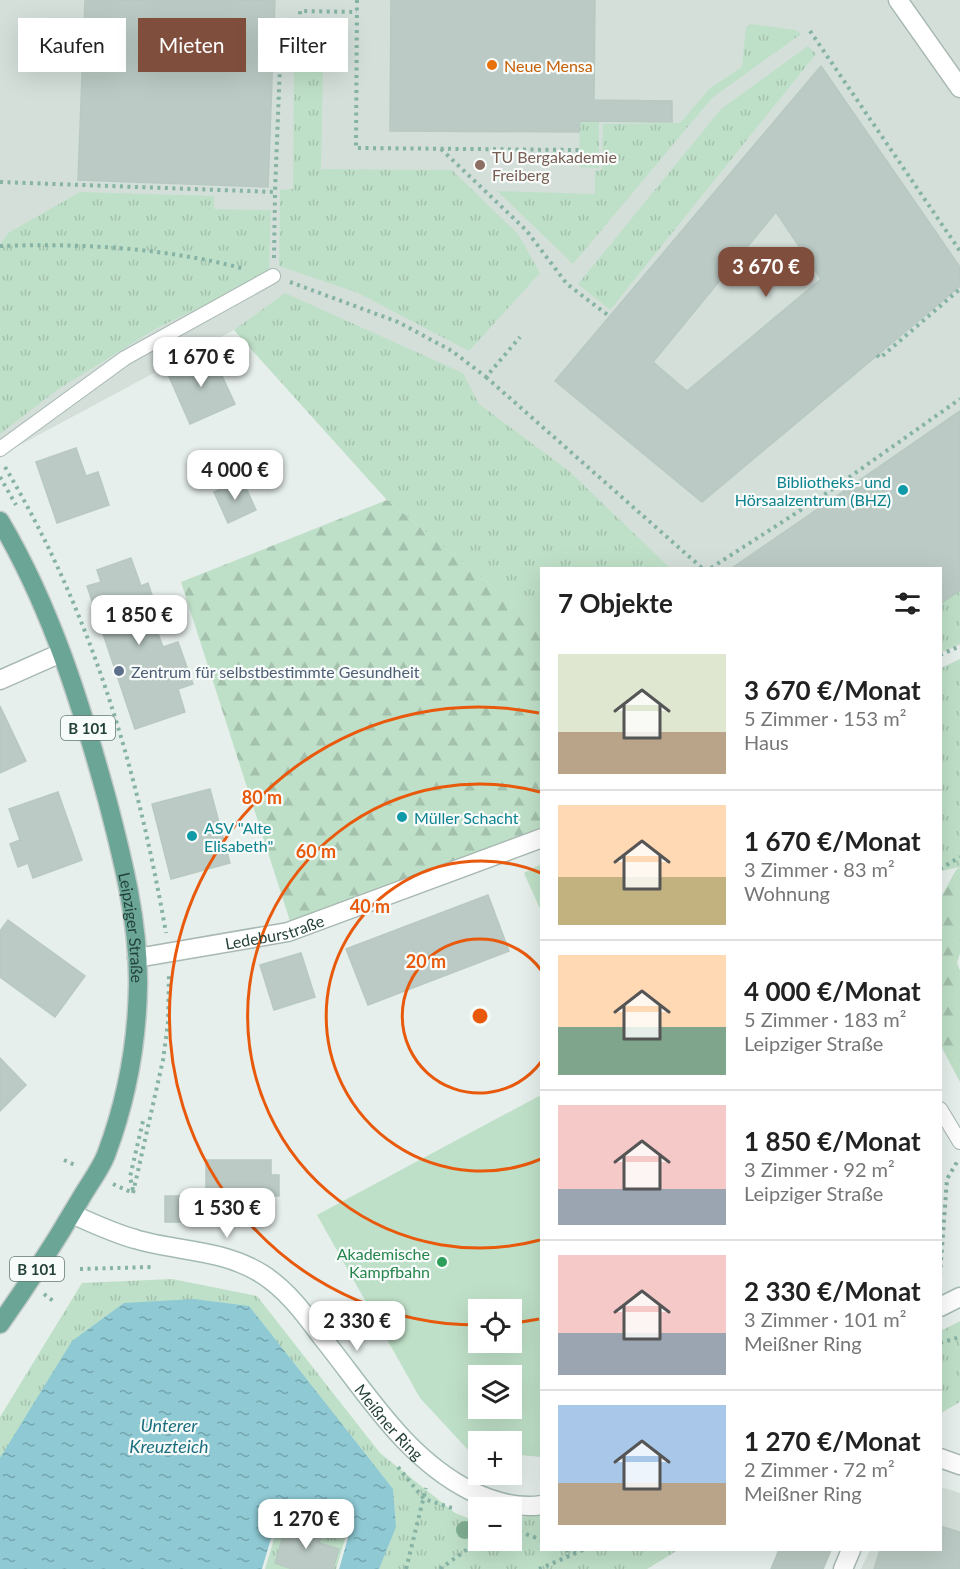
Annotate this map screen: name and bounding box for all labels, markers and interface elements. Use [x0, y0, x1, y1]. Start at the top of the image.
chip: Kaufen [18, 18, 126, 72]
chip: Mieten [138, 18, 246, 72]
chip: Filter [258, 18, 348, 72]
place label: Neue Mensa [504, 56, 593, 75]
marker: Neue Mensa [485, 58, 499, 72]
place label: TU Bergakademie Freiberg [492, 147, 617, 184]
marker: TU Bergakademie Freiberg [473, 158, 487, 172]
pin: 3 670 € [711, 247, 821, 298]
text: 3 670 € [732, 254, 800, 278]
pin: 1 670 € [146, 337, 256, 388]
text: 1 670 € [167, 344, 235, 368]
pin: 4 000 € [180, 450, 290, 501]
text: 4 000 € [201, 457, 269, 481]
place label: Bibliotheks- und Hörsaalzentrum (BHZ) [735, 472, 891, 509]
marker: Bibliotheks- und Hörsaalzentrum (BHZ) [896, 483, 910, 497]
text: 7 Objekte [558, 587, 673, 619]
icon: filters [891, 587, 924, 620]
pin: 1 850 € [84, 595, 194, 646]
text: 1 850 € [105, 602, 173, 626]
place label: Zentrum für selbstbestimmte Gesundheit [131, 662, 420, 681]
marker: Zentrum für selbstbestimmte Gesundheit [112, 664, 126, 678]
text: 3 670 €/Monat [744, 674, 921, 706]
icon: home [606, 678, 678, 750]
text: 5 Zimmer · 153 m² [744, 706, 906, 730]
road number: B 101 [61, 716, 115, 740]
text: Haus [744, 730, 789, 754]
text: 80 m [242, 786, 282, 808]
place label: Müller Schacht [414, 808, 519, 827]
marker: Müller Schacht [395, 810, 409, 824]
place label: ASV "Alte Elisabeth" [204, 818, 273, 855]
text: 1 670 €/Monat [744, 825, 921, 857]
marker: ASV "Alte Elisabeth" [185, 829, 199, 843]
icon: home [606, 829, 678, 901]
text: 60 m [296, 840, 336, 862]
text: 3 Zimmer · 83 m² [744, 857, 895, 881]
street label: Leipziger Straße [116, 870, 148, 983]
text: Wohnung [744, 881, 830, 905]
text: 40 m [350, 895, 390, 917]
street label: Ledeburstraße [223, 910, 326, 952]
text: 20 m [406, 950, 446, 972]
text: 4 000 €/Monat [744, 975, 921, 1007]
icon: home [606, 979, 678, 1051]
centre of rings [470, 1006, 490, 1026]
text: 5 Zimmer · 183 m² [744, 1007, 906, 1031]
text: Leipziger Straße [744, 1031, 883, 1055]
text: 1 850 €/Monat [744, 1125, 921, 1157]
icon: home [606, 1129, 678, 1201]
text: 3 Zimmer · 92 m² [744, 1157, 895, 1181]
text: Leipziger Straße [744, 1181, 883, 1205]
pin: 1 530 € [172, 1188, 282, 1239]
text: 1 530 € [193, 1195, 261, 1219]
place label: Akademische Kampfbahn [337, 1244, 430, 1281]
marker: Akademische Kampfbahn [435, 1255, 449, 1269]
road number: B 101 [10, 1257, 64, 1281]
text: 2 330 €/Monat [744, 1275, 921, 1307]
icon: home [606, 1279, 678, 1351]
map controls [468, 1299, 522, 1551]
button: locate [468, 1299, 522, 1353]
pin: 2 330 € [302, 1301, 412, 1352]
text: 3 Zimmer · 101 m² [744, 1307, 906, 1331]
text: 2 330 € [323, 1308, 391, 1332]
text: Meißner Ring [744, 1331, 862, 1355]
button: layers [468, 1365, 522, 1419]
street label: Meißner Ring [351, 1380, 427, 1463]
water label: Unterer Kreuzteich [129, 1414, 209, 1457]
text: 1 270 €/Monat [744, 1425, 921, 1457]
icon: home [606, 1429, 678, 1501]
button: + [468, 1431, 522, 1485]
text: 2 Zimmer · 72 m² [744, 1457, 895, 1481]
text: Meißner Ring [744, 1481, 862, 1505]
button: − [468, 1497, 522, 1551]
pin: 1 270 € [251, 1499, 361, 1550]
text: 1 270 € [272, 1506, 340, 1530]

